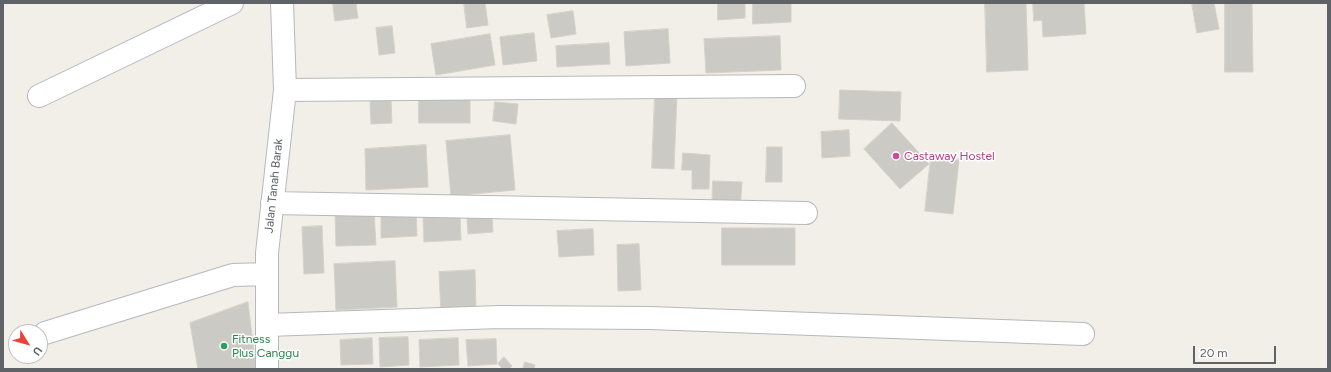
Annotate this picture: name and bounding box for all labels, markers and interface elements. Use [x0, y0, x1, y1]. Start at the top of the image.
street label: Jalan Tanah Barak [262, 138, 286, 234]
place label: Castaway Hostel [904, 149, 995, 163]
marker: Castaway Hostel [891, 151, 901, 161]
north arrow [8, 324, 48, 364]
place label: Fitness Plus Canggu [232, 332, 299, 360]
scale bar [1195, 338, 1278, 364]
marker: Fitness Plus Canggu [219, 341, 229, 351]
text: U [30, 344, 45, 358]
text: 20 m [1200, 346, 1228, 360]

